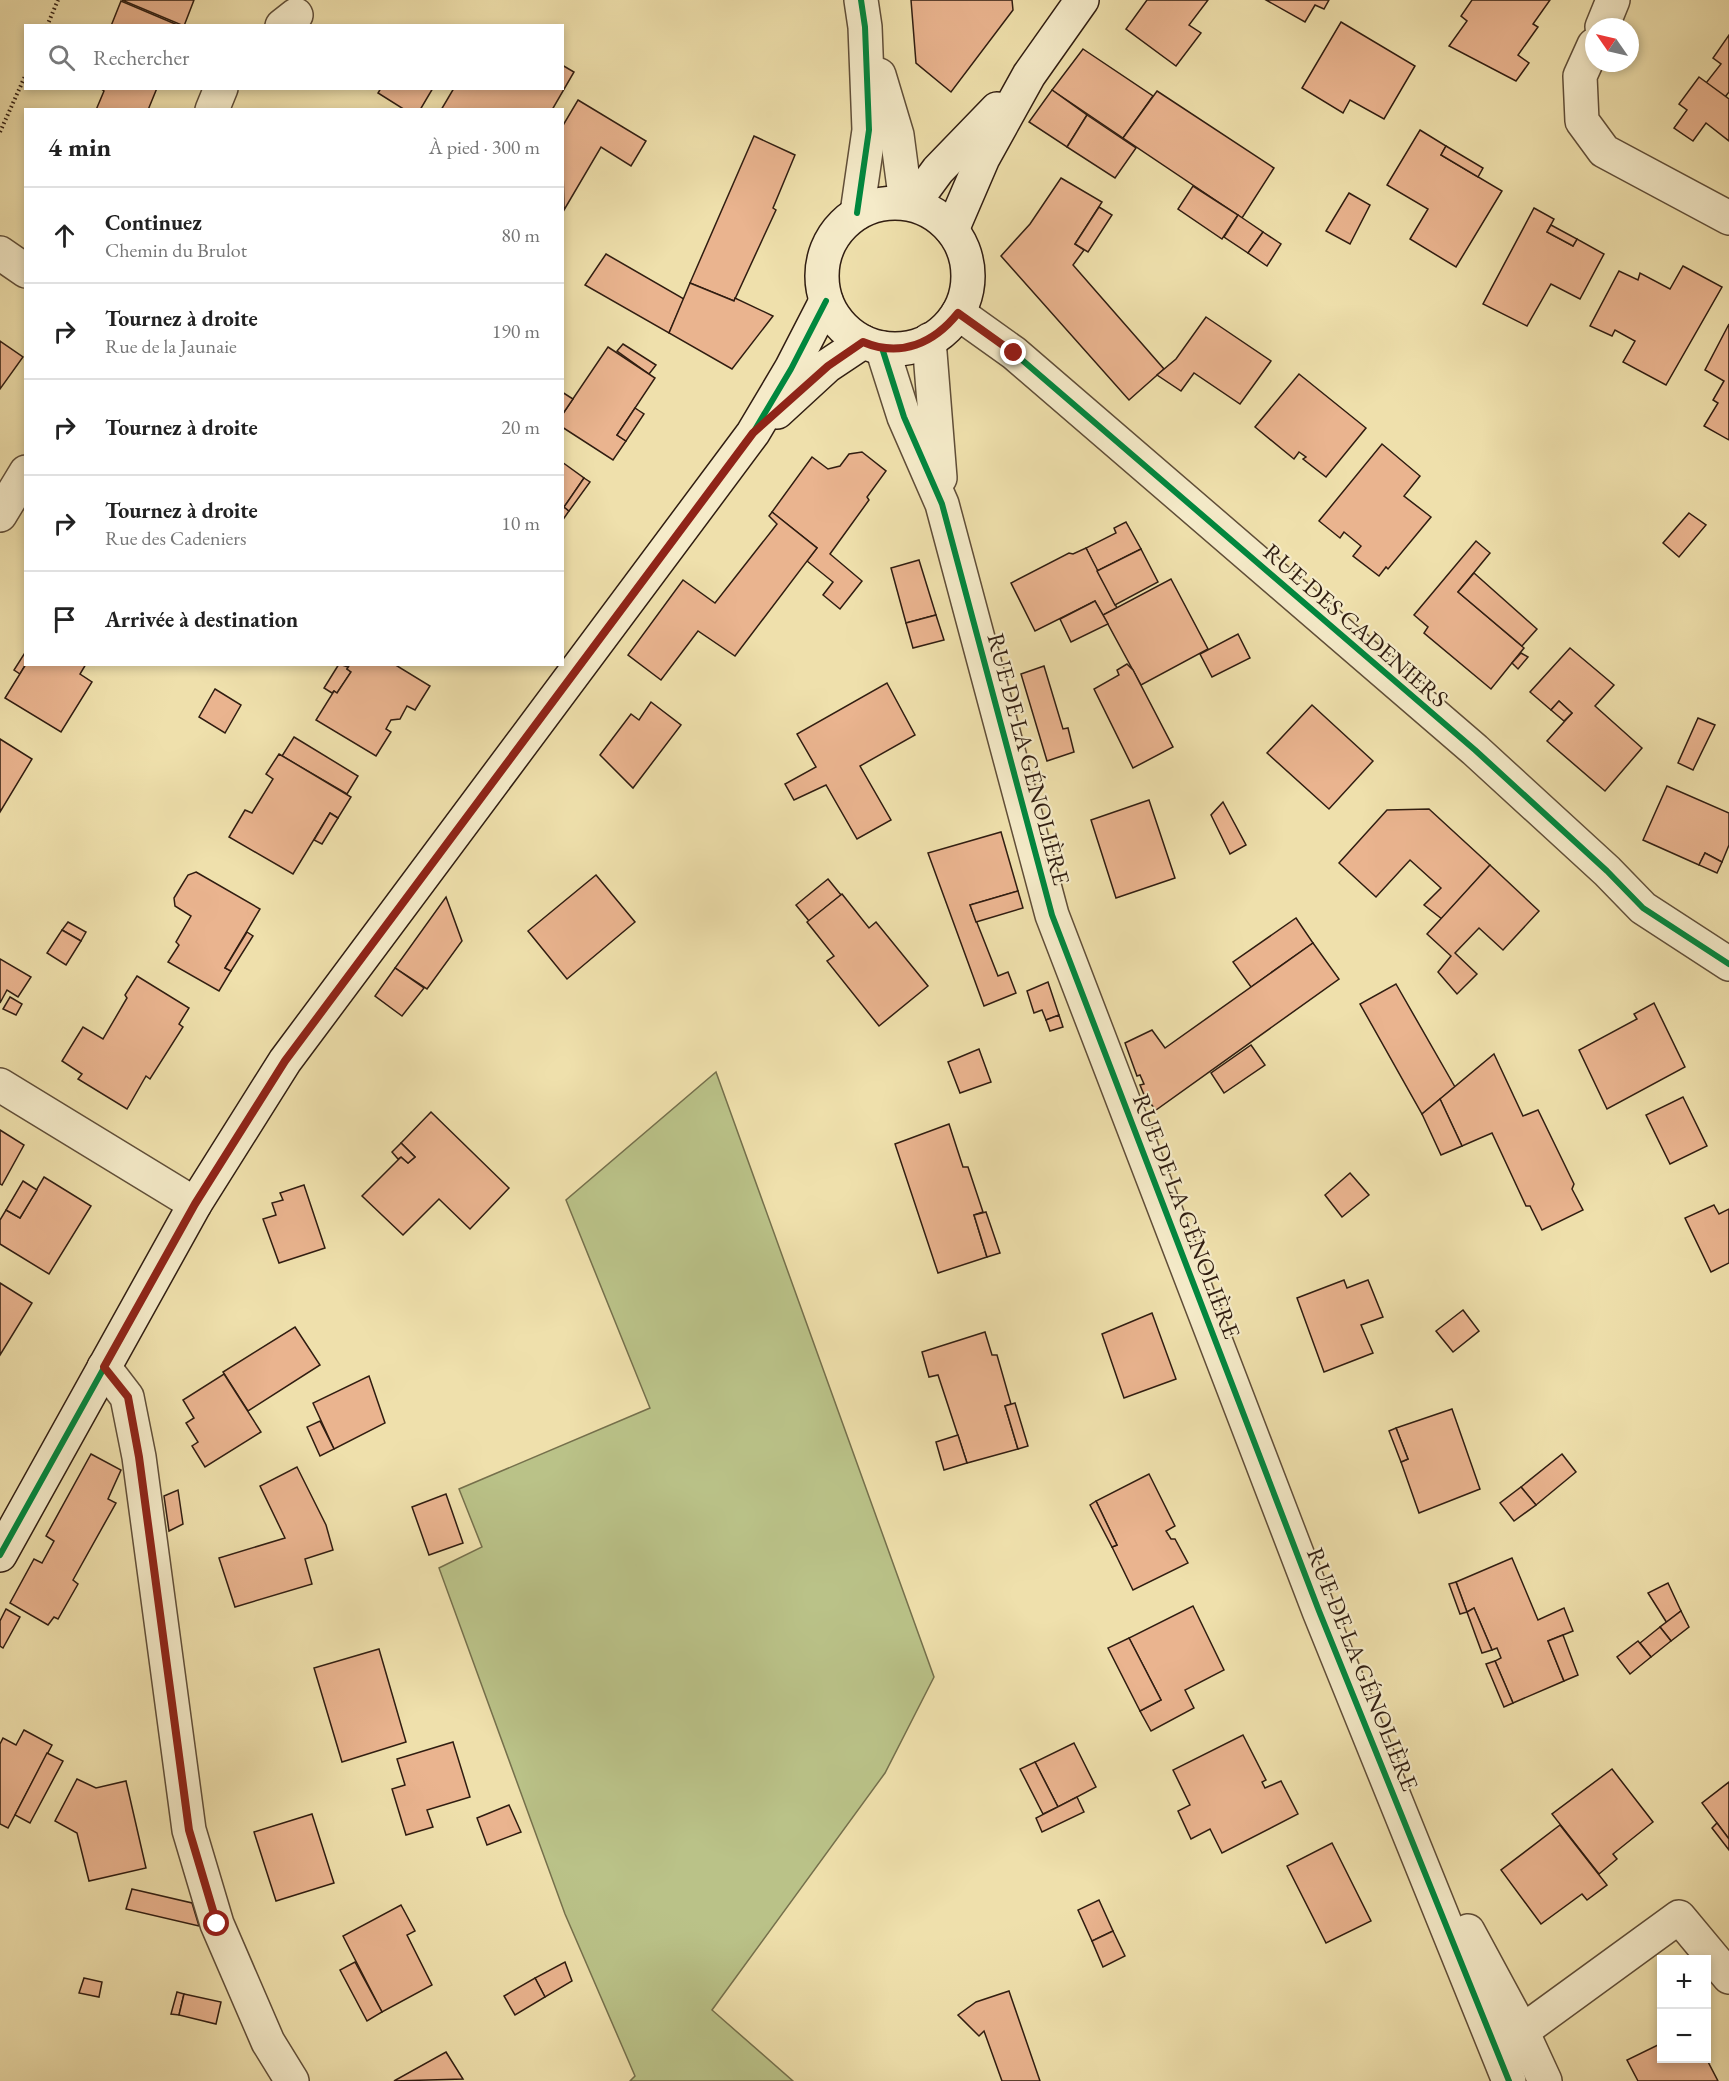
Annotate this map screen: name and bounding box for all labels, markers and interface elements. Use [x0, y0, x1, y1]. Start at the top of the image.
north arrow [1585, 18, 1639, 72]
search box [24, 24, 564, 90]
icon: search [45, 41, 78, 74]
text: Rechercher [93, 43, 189, 72]
text: 4 min [48, 130, 111, 164]
text: À pied · 300 m [429, 134, 540, 160]
text: Continuez [105, 208, 202, 237]
icon: ahead [48, 219, 81, 252]
text: 80 m [501, 222, 540, 248]
text: Chemin du Brulot [105, 237, 247, 263]
text: Tournez à droite [105, 304, 258, 333]
icon: right [48, 315, 81, 348]
text: 190 m [492, 318, 540, 344]
text: Rue de la Jaunaie [105, 333, 237, 359]
route end [1000, 339, 1026, 365]
icon: right [48, 411, 81, 444]
text: Tournez à droite [105, 413, 258, 442]
text: 20 m [501, 414, 540, 440]
text: Tournez à droite [105, 496, 258, 525]
icon: right [48, 507, 81, 540]
text: 10 m [501, 510, 540, 536]
text: Rue des Cadeniers [105, 525, 246, 551]
street label: RUE DES CADENIERS [1257, 536, 1455, 714]
icon: arrive [48, 603, 81, 636]
text: Arrivée à destination [105, 605, 298, 634]
street label: RUE DE LA GÉNOLIÈRE [980, 630, 1078, 888]
street label: RUE DE LA GÉNOLIÈRE [1126, 1089, 1248, 1343]
street label: RUE DE LA GÉNOLIÈRE [1300, 1543, 1426, 1795]
route start [203, 1910, 229, 1936]
map controls [1657, 1955, 1711, 2063]
button: + [1657, 1955, 1711, 2009]
button: − [1657, 2009, 1711, 2063]

